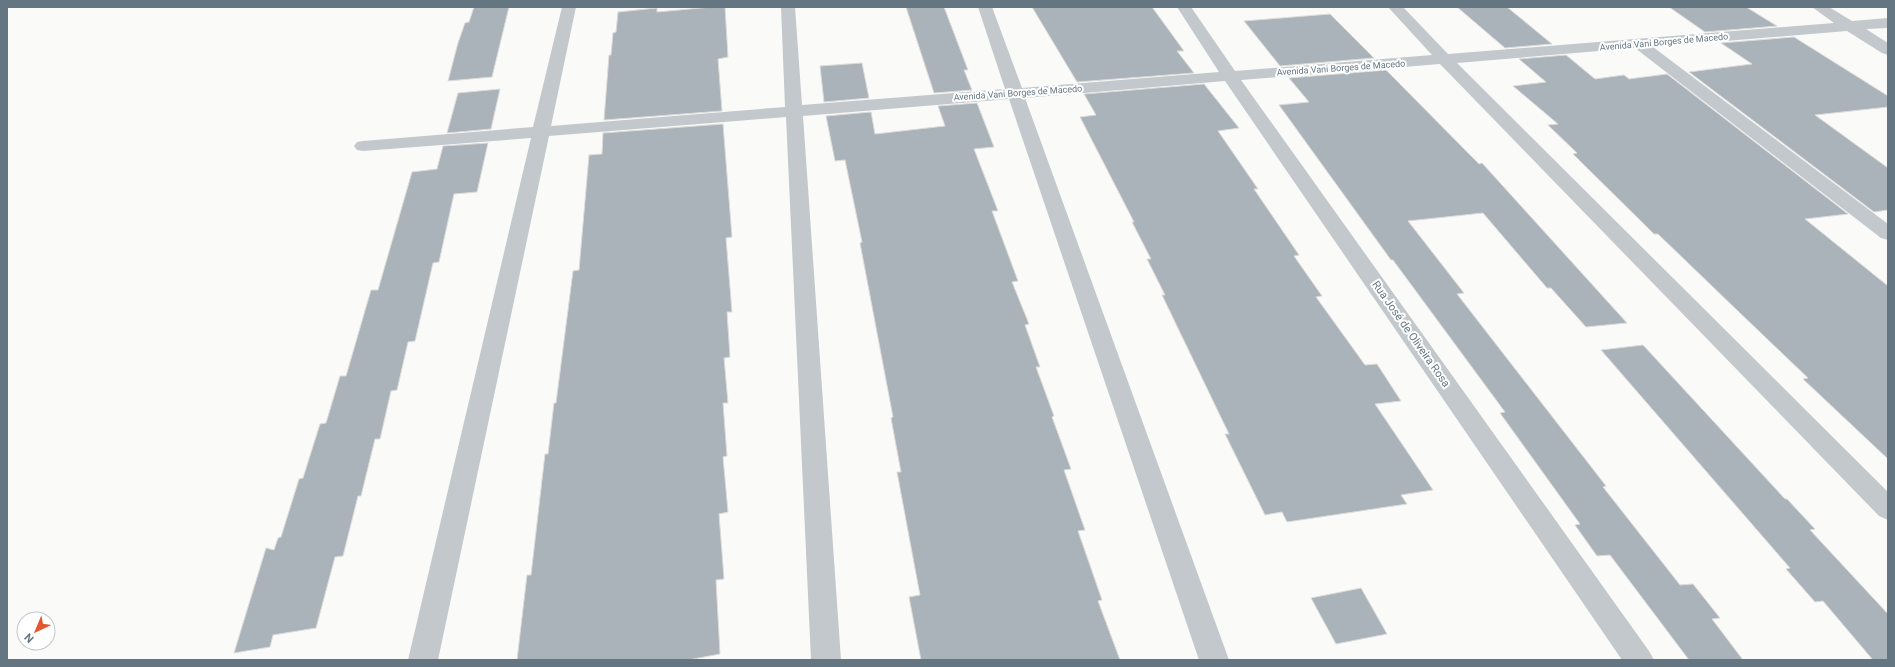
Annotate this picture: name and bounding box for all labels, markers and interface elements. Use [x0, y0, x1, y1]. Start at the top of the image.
street label: Avenida Vani Borges de Macedo [1599, 31, 1729, 53]
street label: Avenida Vani Borges de Macedo [1276, 59, 1406, 77]
street label: Avenida Vani Borges de Macedo [953, 84, 1083, 102]
street label: Rua José de Oliveira Rosa [1369, 278, 1453, 390]
north arrow [16, 611, 56, 651]
text: N [22, 630, 37, 645]

